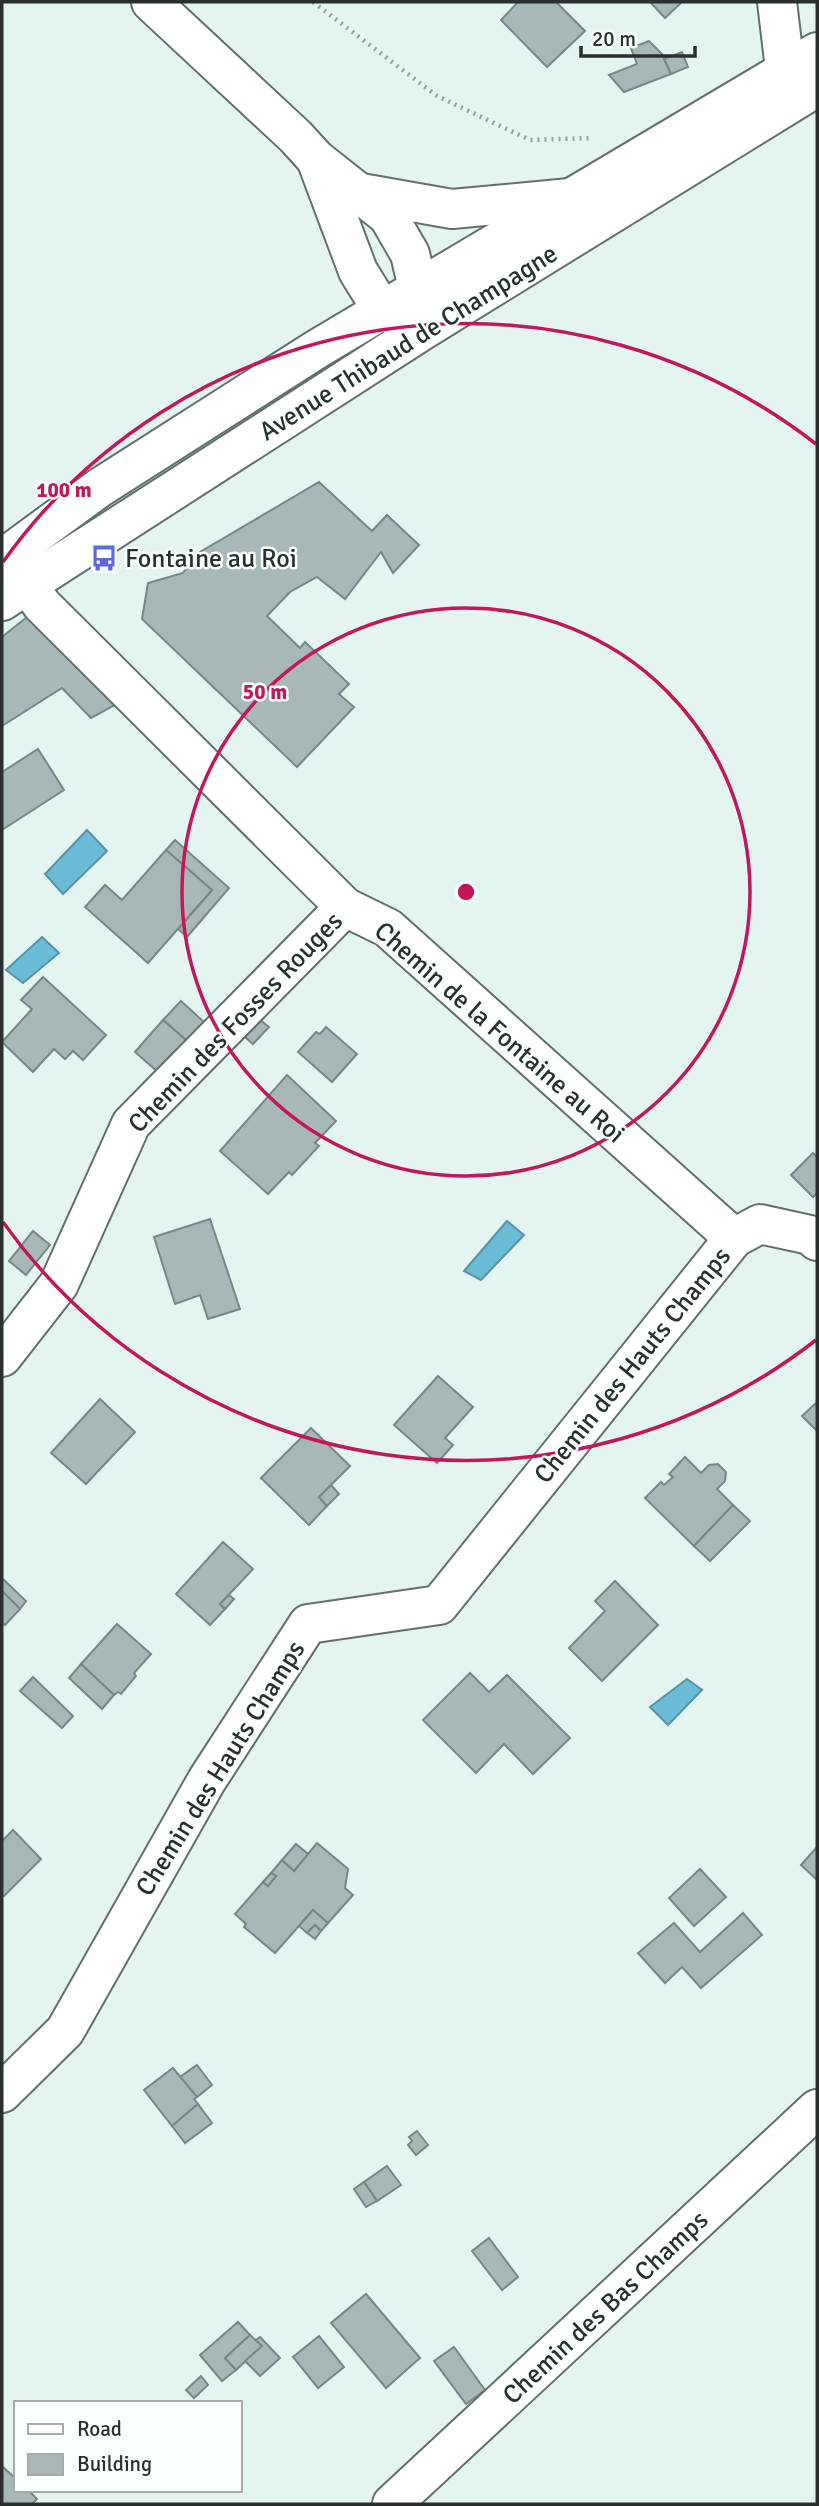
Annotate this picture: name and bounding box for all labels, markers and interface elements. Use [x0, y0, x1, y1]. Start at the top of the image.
scale bar [581, 14, 695, 58]
text: 20 m [592, 26, 636, 52]
street label: Avenue Thibaud de Champagne [253, 238, 564, 448]
text: 100 m [36, 477, 92, 503]
bus stop icon: Fontaine au Roi [89, 543, 119, 573]
place label: Fontaine au Roi [125, 543, 297, 575]
text: 50 m [243, 679, 287, 705]
centre of rings [454, 880, 478, 904]
street label: Chemin des Fosses Rouges [122, 906, 350, 1140]
street label: Chemin de la Fontaine au Roi [368, 915, 631, 1150]
street label: Chemin des Hauts Champs [528, 1241, 738, 1490]
street label: Chemin des Hauts Champs [129, 1635, 312, 1902]
street label: Chemin des Bas Champs [496, 2204, 715, 2411]
legend [14, 2401, 242, 2492]
text: Road [77, 2416, 122, 2442]
text: Building [77, 2451, 152, 2477]

